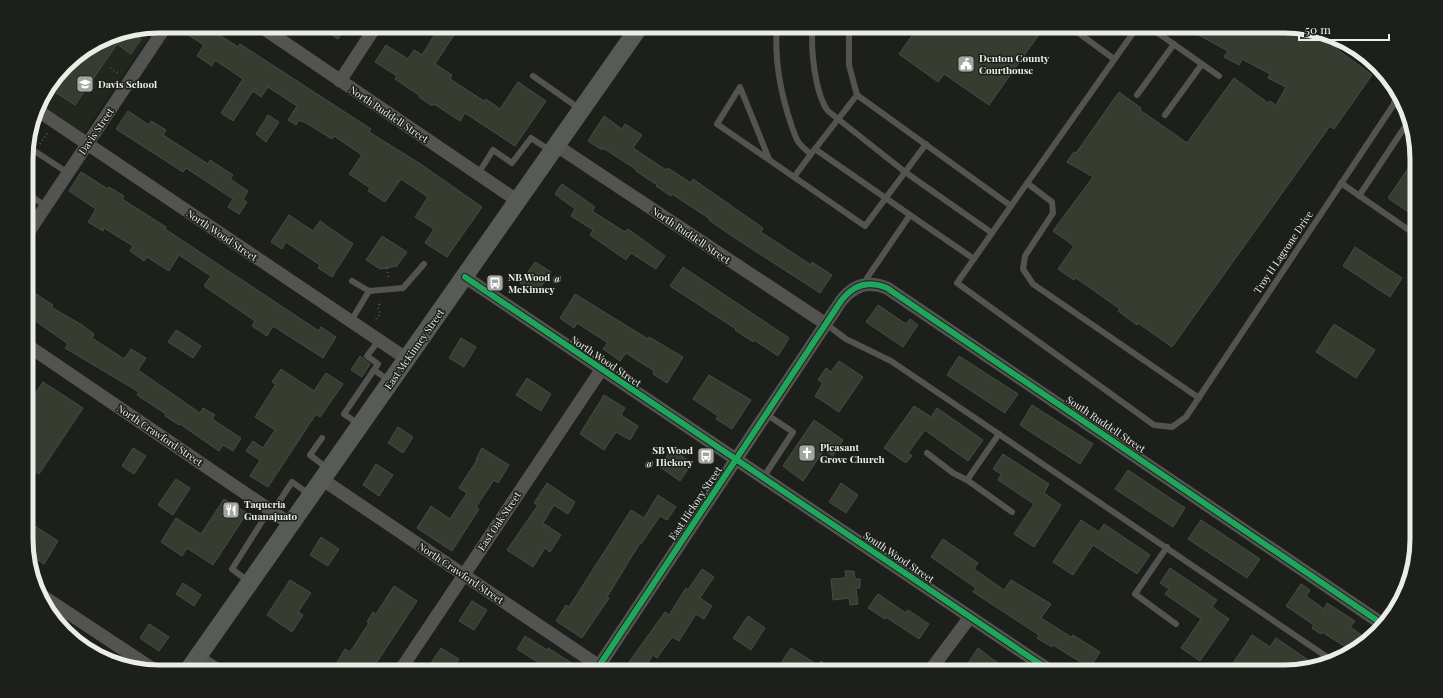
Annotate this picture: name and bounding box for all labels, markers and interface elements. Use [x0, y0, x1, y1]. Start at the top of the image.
scale bar [1299, 16, 1389, 42]
text: 50 m [1305, 21, 1331, 37]
place label: Denton County Courthouse [979, 51, 1050, 77]
public building icon: Denton County Courthouse [956, 54, 976, 74]
school or university icon: Davis School [75, 74, 95, 94]
place label: Davis School [98, 77, 157, 91]
street label: North Ruddell Street [347, 82, 432, 146]
street label: Davis Street [75, 104, 117, 157]
street label: North Ruddell Street [649, 203, 734, 267]
street label: North Wood Street [184, 206, 261, 264]
street label: Troy H Lagrone Drive [1250, 208, 1316, 296]
place label: NB Wood @ McKinney [508, 270, 561, 296]
bus stop icon: NB Wood @ McKinney [485, 273, 505, 293]
street label: East McKinney Street [381, 306, 447, 392]
street label: North Wood Street [568, 332, 645, 390]
street label: South Ruddell Street [1064, 392, 1149, 456]
street label: North Crawford Street [114, 401, 206, 469]
place label: Pleasant Grove Church [820, 440, 884, 466]
place label: SB Wood @ Hickory [645, 443, 694, 469]
church icon: Pleasant Grove Church [797, 443, 817, 463]
bus stop icon: SB Wood @ Hickory [696, 446, 716, 466]
street label: East Hickory Street [665, 463, 725, 543]
street label: East Oak Street [474, 488, 524, 553]
place label: Taqueria Guanajuato [244, 497, 298, 523]
restaurant icon: Taqueria Guanajuato [221, 500, 241, 520]
street label: South Wood Street [861, 528, 938, 586]
street label: North Crawford Street [415, 539, 507, 607]

